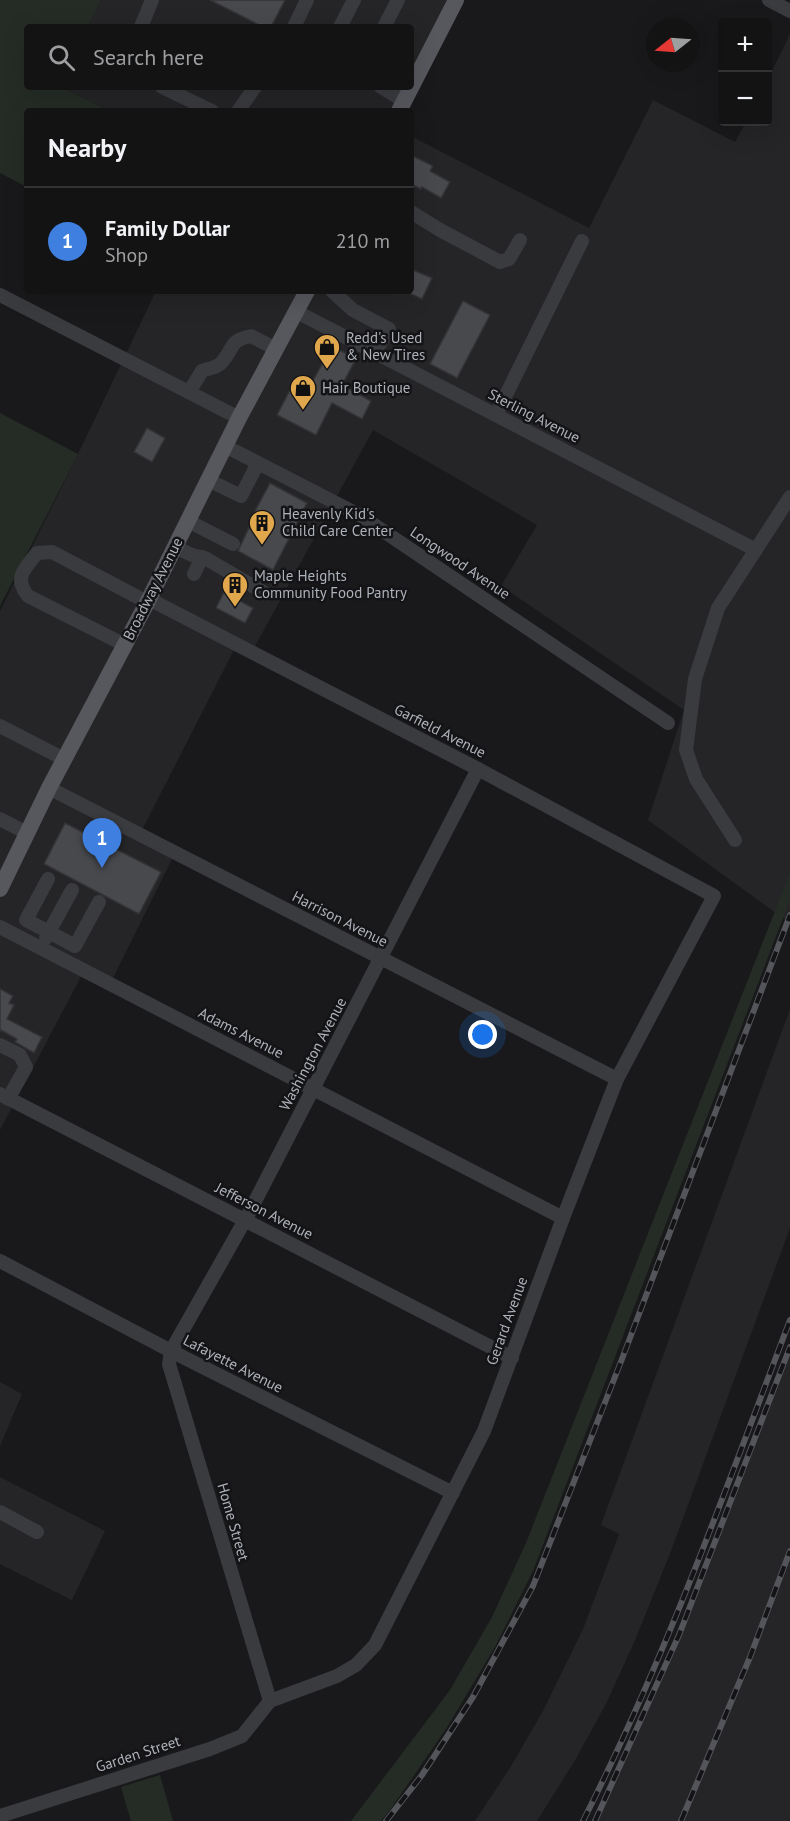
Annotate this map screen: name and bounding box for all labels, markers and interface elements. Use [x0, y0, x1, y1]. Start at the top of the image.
north arrow [646, 18, 700, 72]
map controls [718, 18, 772, 126]
button: + [718, 18, 772, 72]
search box [24, 24, 414, 90]
icon: search [45, 41, 78, 74]
text: Search here [93, 43, 204, 71]
button: − [718, 72, 772, 126]
text: Nearby [48, 131, 126, 164]
text: Family Dollar [105, 214, 230, 242]
text: 1 [62, 228, 73, 254]
text: 210 m [336, 228, 390, 254]
text: Shop [105, 242, 148, 268]
place label: Redd's Used & New Tires [346, 328, 425, 364]
shop icon: Redd's Used & New Tires [312, 332, 342, 370]
shop icon: Hair Boutique [288, 373, 318, 411]
place label: Hair Boutique [322, 378, 410, 397]
street label: Sterling Avenue [485, 384, 583, 447]
place label: Heavenly Kid's Child Care Center [282, 504, 393, 540]
building icon: Heavenly Kid's Child Care Center [247, 508, 277, 546]
street label: Longwood Avenue [407, 522, 514, 603]
street label: Broadway Avenue [119, 534, 187, 643]
place label: Maple Heights Community Food Pantry [254, 566, 407, 602]
building icon: Maple Heights Community Food Pantry [220, 570, 250, 608]
street label: Garfield Avenue [391, 699, 489, 762]
pin: 1 [82, 818, 122, 868]
street label: Harrison Avenue [289, 886, 391, 951]
street label: Washington Avenue [275, 994, 350, 1114]
street label: Adams Avenue [195, 1003, 287, 1062]
your location [468, 1020, 497, 1049]
street label: Jefferson Avenue [211, 1177, 316, 1243]
street label: Gerard Avenue [482, 1274, 531, 1368]
street label: Lafayette Avenue [180, 1330, 286, 1397]
street label: Home Street [213, 1481, 254, 1563]
street label: Garden Street [93, 1731, 183, 1776]

